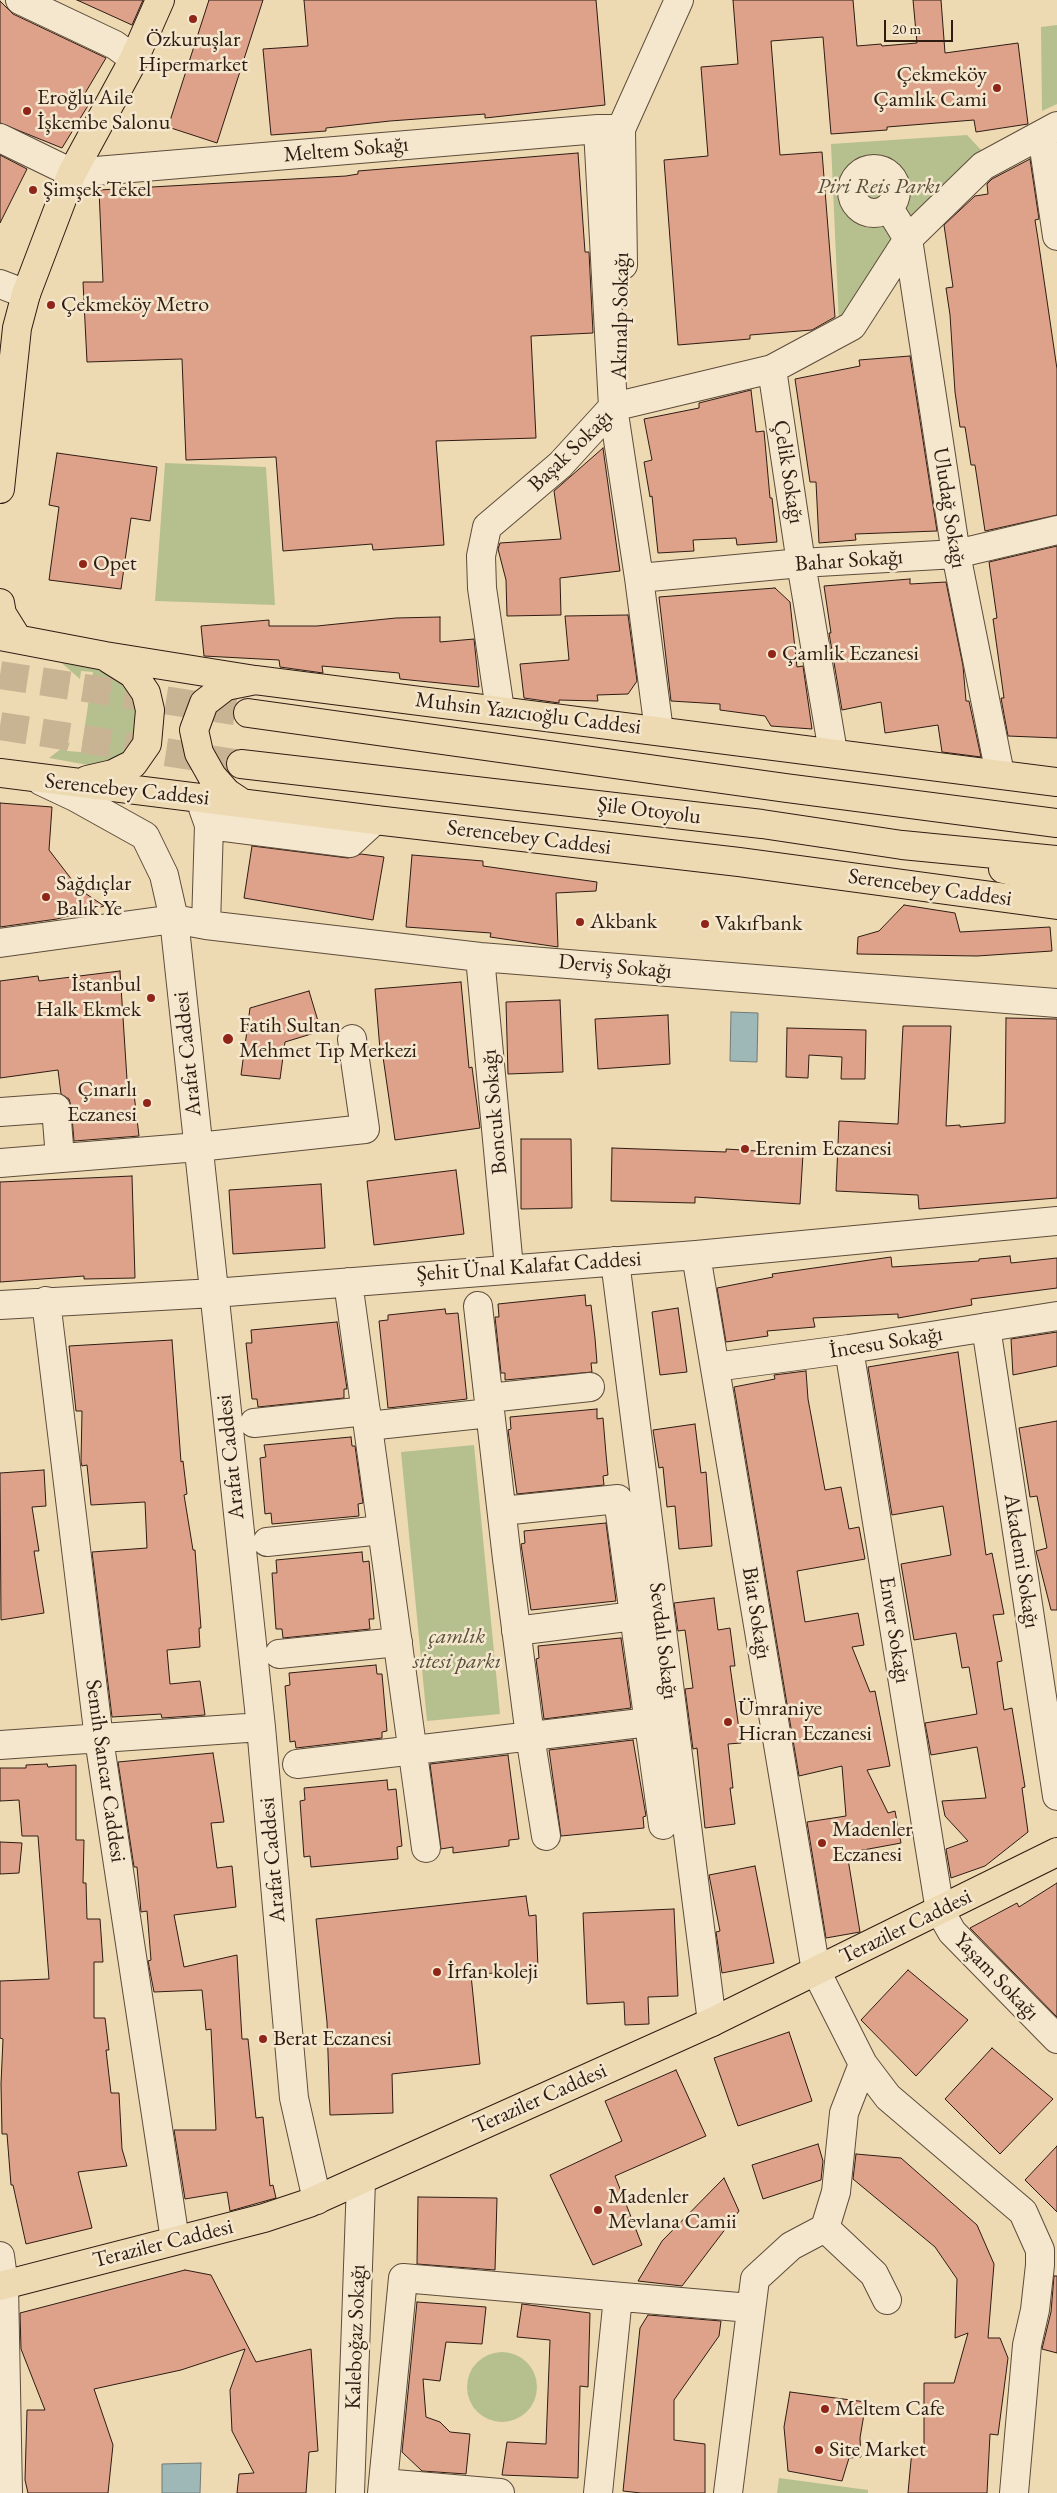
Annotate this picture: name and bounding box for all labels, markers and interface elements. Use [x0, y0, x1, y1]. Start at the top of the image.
scale bar [887, 10, 956, 42]
marker: Özkuruşlar Hipermarket [187, 13, 199, 25]
text: 20 m [892, 19, 921, 38]
place label: Özkuruşlar Hipermarket [138, 27, 248, 78]
place label: Çekmeköy Çamlık Cami [873, 62, 987, 114]
marker: Çekmeköy Çamlık Cami [991, 82, 1003, 94]
place label: Eroğlu Aile İşkembe Salonu [37, 85, 170, 136]
marker: Eroğlu Aile İşkembe Salonu [21, 105, 33, 117]
street label: Meltem Sokağı [283, 131, 409, 169]
park label: Piri Reis Parkı [817, 174, 941, 200]
place label: Şimşek Tekel [43, 177, 151, 203]
marker: Şimşek Tekel [27, 184, 39, 196]
street label: Akınalp Sokağı [607, 252, 635, 380]
place label: Çekmeköy Metro [61, 292, 209, 318]
marker: Çekmeköy Metro [45, 299, 57, 311]
street label: Başak Sokağı [523, 404, 619, 498]
street label: Çelik Sokağı [767, 418, 809, 526]
street label: Uludağ Sokağı [926, 446, 972, 570]
street label: Bahar Sokağı [794, 544, 904, 578]
place label: Opet [93, 551, 137, 577]
marker: Opet [77, 558, 89, 570]
place label: Çamlık Eczanesi [782, 641, 919, 667]
marker: Çamlık Eczanesi [766, 648, 778, 660]
street label: Muhsin Yazıcıoğlu Caddesi [414, 687, 642, 741]
street label: Serencebey Caddesi [44, 768, 210, 812]
street label: Şile Otoyolu [596, 792, 702, 830]
street label: Serencebey Caddesi [445, 815, 613, 861]
street label: Serencebey Caddesi [846, 863, 1014, 913]
place label: Sağdıçlar Balık Ye [56, 871, 131, 922]
marker: Sağdıçlar Balık Ye [40, 891, 52, 903]
place label: Akbank [590, 909, 657, 935]
place label: Vakıfbank [715, 911, 802, 937]
marker: Akbank [574, 916, 586, 928]
marker: Vakıfbank [699, 918, 711, 930]
street label: Derviş Sokağı [557, 949, 673, 985]
place label: İstanbul Halk Ekmek [36, 972, 141, 1024]
street label: Arafat Caddesi [168, 990, 208, 1118]
marker: İstanbul Halk Ekmek [145, 992, 157, 1004]
place label: Fatih Sultan Mehmet Tıp Merkezi [239, 1013, 417, 1064]
marker: Fatih Sultan Mehmet Tıp Merkezi [221, 1032, 235, 1046]
street label: Boncuk Sokağı [476, 1048, 514, 1176]
place label: Çınarlı Eczanesi [67, 1077, 137, 1128]
marker: Çınarlı Eczanesi [141, 1097, 153, 1109]
place label: Erenim Eczanesi [755, 1136, 892, 1162]
marker: Erenim Eczanesi [739, 1143, 751, 1155]
street label: Şehit Ünal Kalafat Caddesi [416, 1246, 642, 1288]
street label: İncesu Sokağı [828, 1321, 944, 1365]
street label: Arafat Caddesi [211, 1393, 251, 1521]
street label: Akademi Sokağı [997, 1492, 1045, 1630]
street label: Biat Sokağı [736, 1565, 776, 1661]
street label: Enver Sokağı [873, 1575, 915, 1685]
street label: Sevdalı Sokağı [643, 1581, 683, 1701]
park label: çamlık sitesi parkı [413, 1624, 501, 1675]
street label: Semih Sancar Caddesi [79, 1678, 131, 1864]
place label: Ümraniye Hicran Eczanesi [738, 1696, 872, 1748]
marker: Ümraniye Hicran Eczanesi [722, 1716, 734, 1728]
street label: Arafat Caddesi [254, 1796, 292, 1924]
place label: Madenler Eczanesi [832, 1817, 913, 1868]
marker: Madenler Eczanesi [816, 1837, 828, 1849]
street label: Teraziler Caddesi [836, 1884, 976, 1970]
street label: Yaşam Sokağı [948, 1928, 1044, 2026]
place label: İrfan koleji [447, 1959, 538, 1985]
marker: İrfan koleji [431, 1966, 443, 1978]
place label: Berat Eczanesi [273, 2026, 392, 2052]
marker: Berat Eczanesi [257, 2033, 269, 2045]
street label: Teraziler Caddesi [469, 2058, 611, 2140]
place label: Madenler Mevlana Camii [608, 2184, 737, 2236]
marker: Madenler Mevlana Camii [592, 2204, 604, 2216]
street label: Teraziler Caddesi [90, 2214, 236, 2274]
street label: Kaleboğaz Sokağı [340, 2264, 372, 2410]
place label: Meltem Cafe [835, 2396, 945, 2422]
marker: Meltem Cafe [819, 2403, 831, 2415]
place label: Site Market [829, 2437, 926, 2463]
marker: Site Market [813, 2444, 825, 2456]

